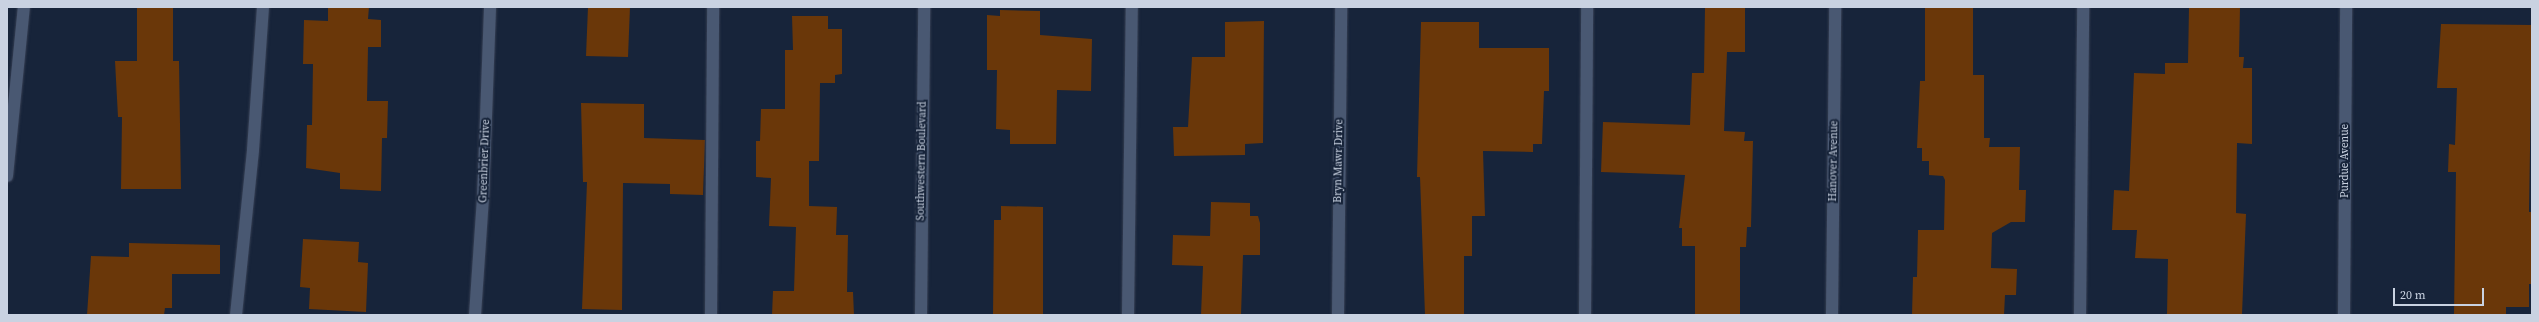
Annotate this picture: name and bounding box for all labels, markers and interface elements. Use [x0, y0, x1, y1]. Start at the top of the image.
street label: Southwestern Boulevard [914, 101, 930, 221]
street label: Greenbrier Drive [477, 119, 493, 203]
street label: Bryn Mawr Drive [1332, 119, 1346, 203]
street label: Hanover Avenue [1827, 120, 1841, 202]
street label: Purdue Avenue [2338, 124, 2352, 198]
scale bar [2395, 280, 2486, 306]
text: 20 m [2400, 287, 2426, 303]

